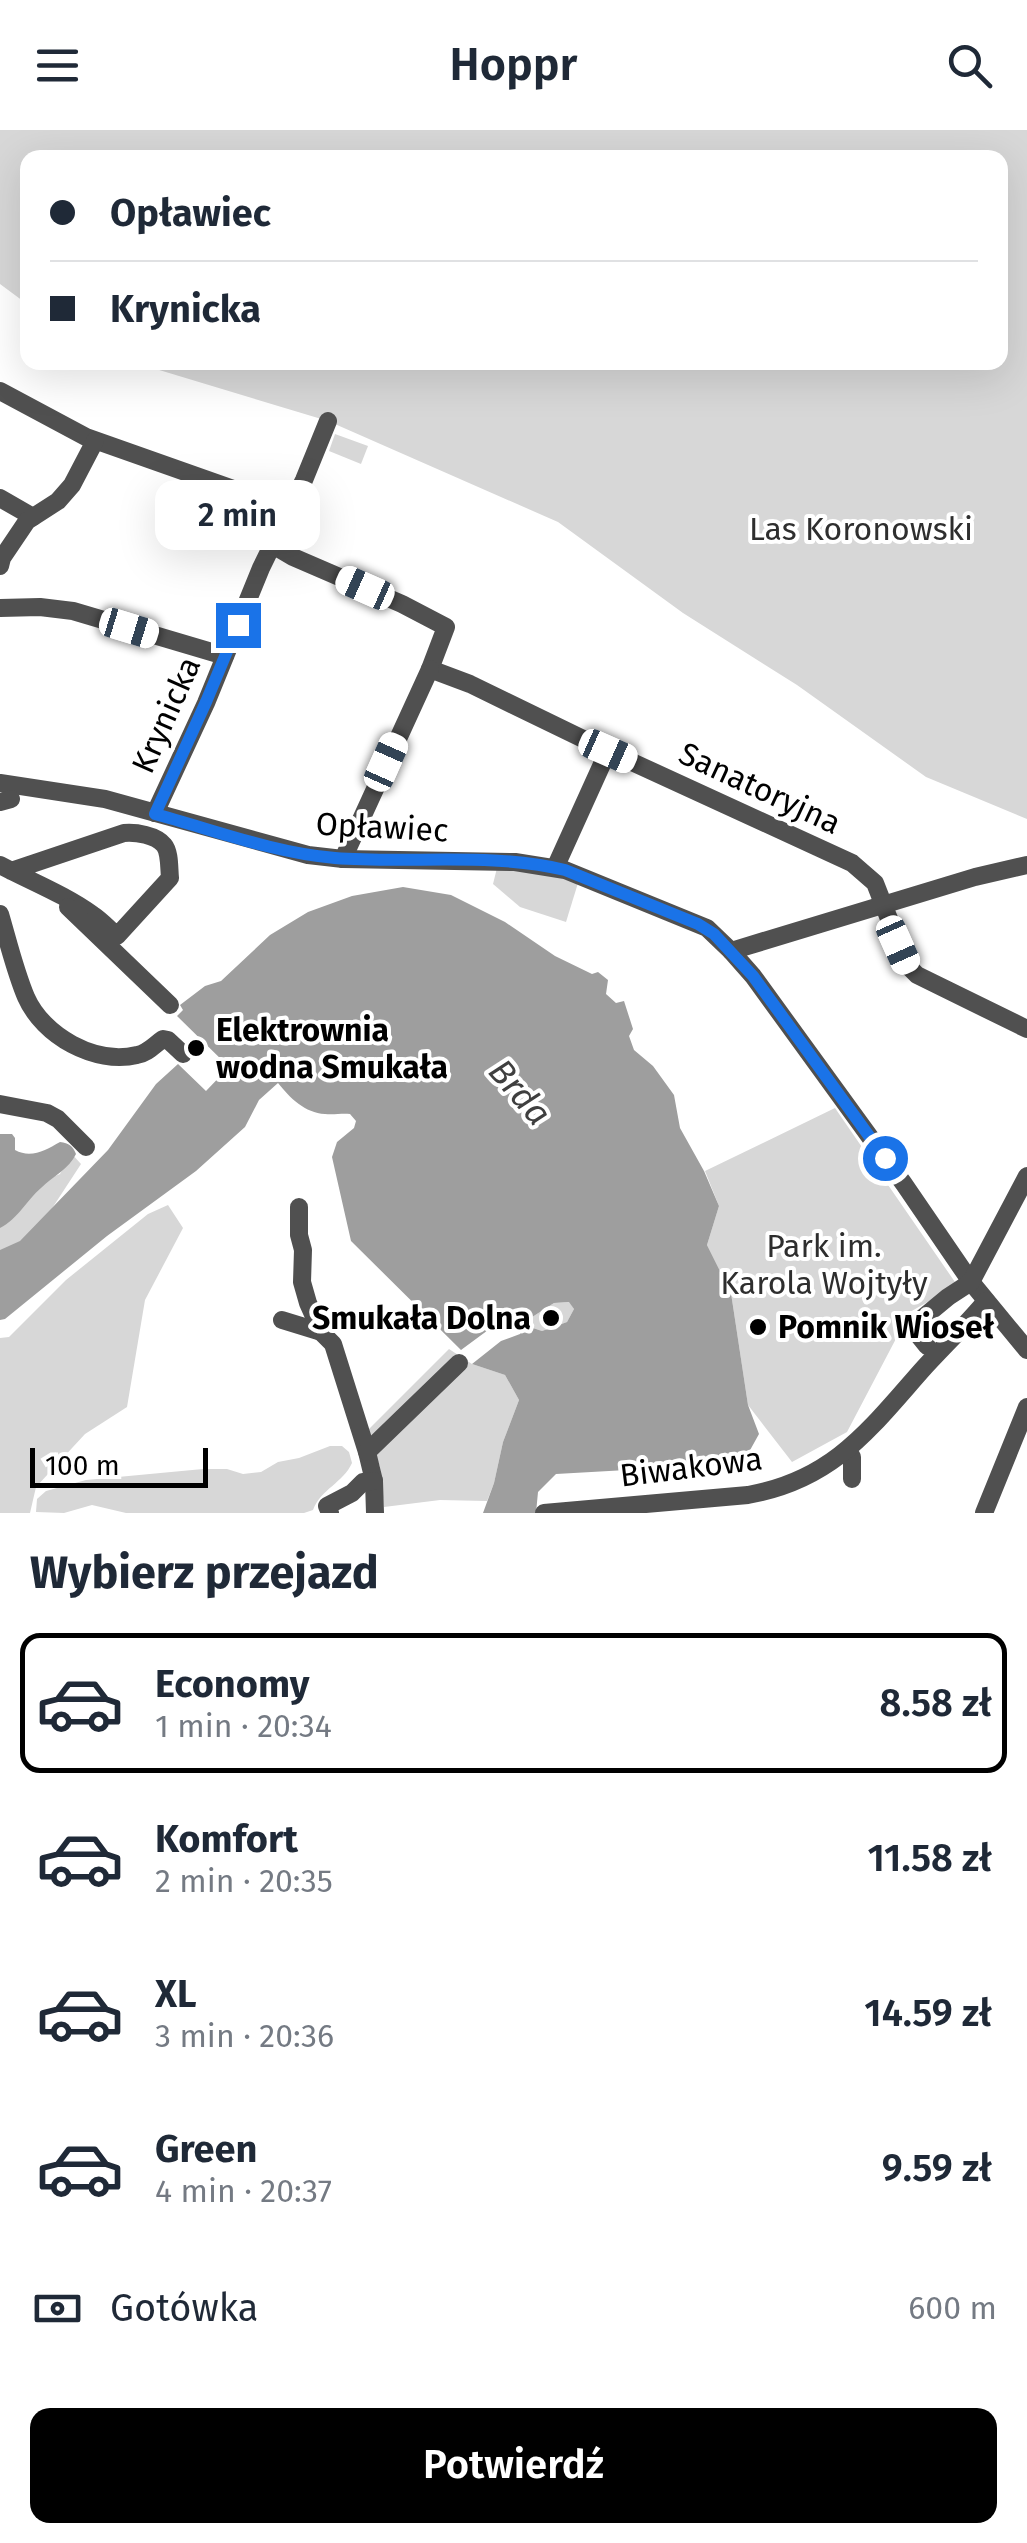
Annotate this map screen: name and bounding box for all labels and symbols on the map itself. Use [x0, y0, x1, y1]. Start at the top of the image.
callout: 2 min [156, 480, 320, 550]
park label: Las Koronowski [749, 510, 973, 548]
car [331, 562, 399, 614]
route end [216, 603, 261, 648]
car [96, 605, 162, 651]
street label: Krynicka [124, 651, 208, 779]
car [574, 725, 642, 777]
car [360, 728, 412, 796]
street label: Sanatoryjna [673, 734, 847, 842]
street label: Opławiec [315, 805, 449, 849]
car [872, 911, 924, 979]
place label: Elektrownia wodna Smukała [216, 1011, 448, 1086]
marker: Elektrownia wodna Smukała [185, 1037, 207, 1059]
water label: Brda [480, 1050, 560, 1134]
route start [863, 1136, 908, 1181]
park label: Park im. Karola Wojtyły [720, 1227, 928, 1302]
place label: Smukała Dolna [312, 1299, 531, 1337]
marker: Smukała Dolna [540, 1307, 562, 1329]
place label: Pomnik Wioseł [778, 1308, 995, 1346]
marker: Pomnik Wioseł [747, 1316, 769, 1338]
street label: Biwakowa [618, 1439, 764, 1495]
scale bar [30, 1443, 208, 1488]

